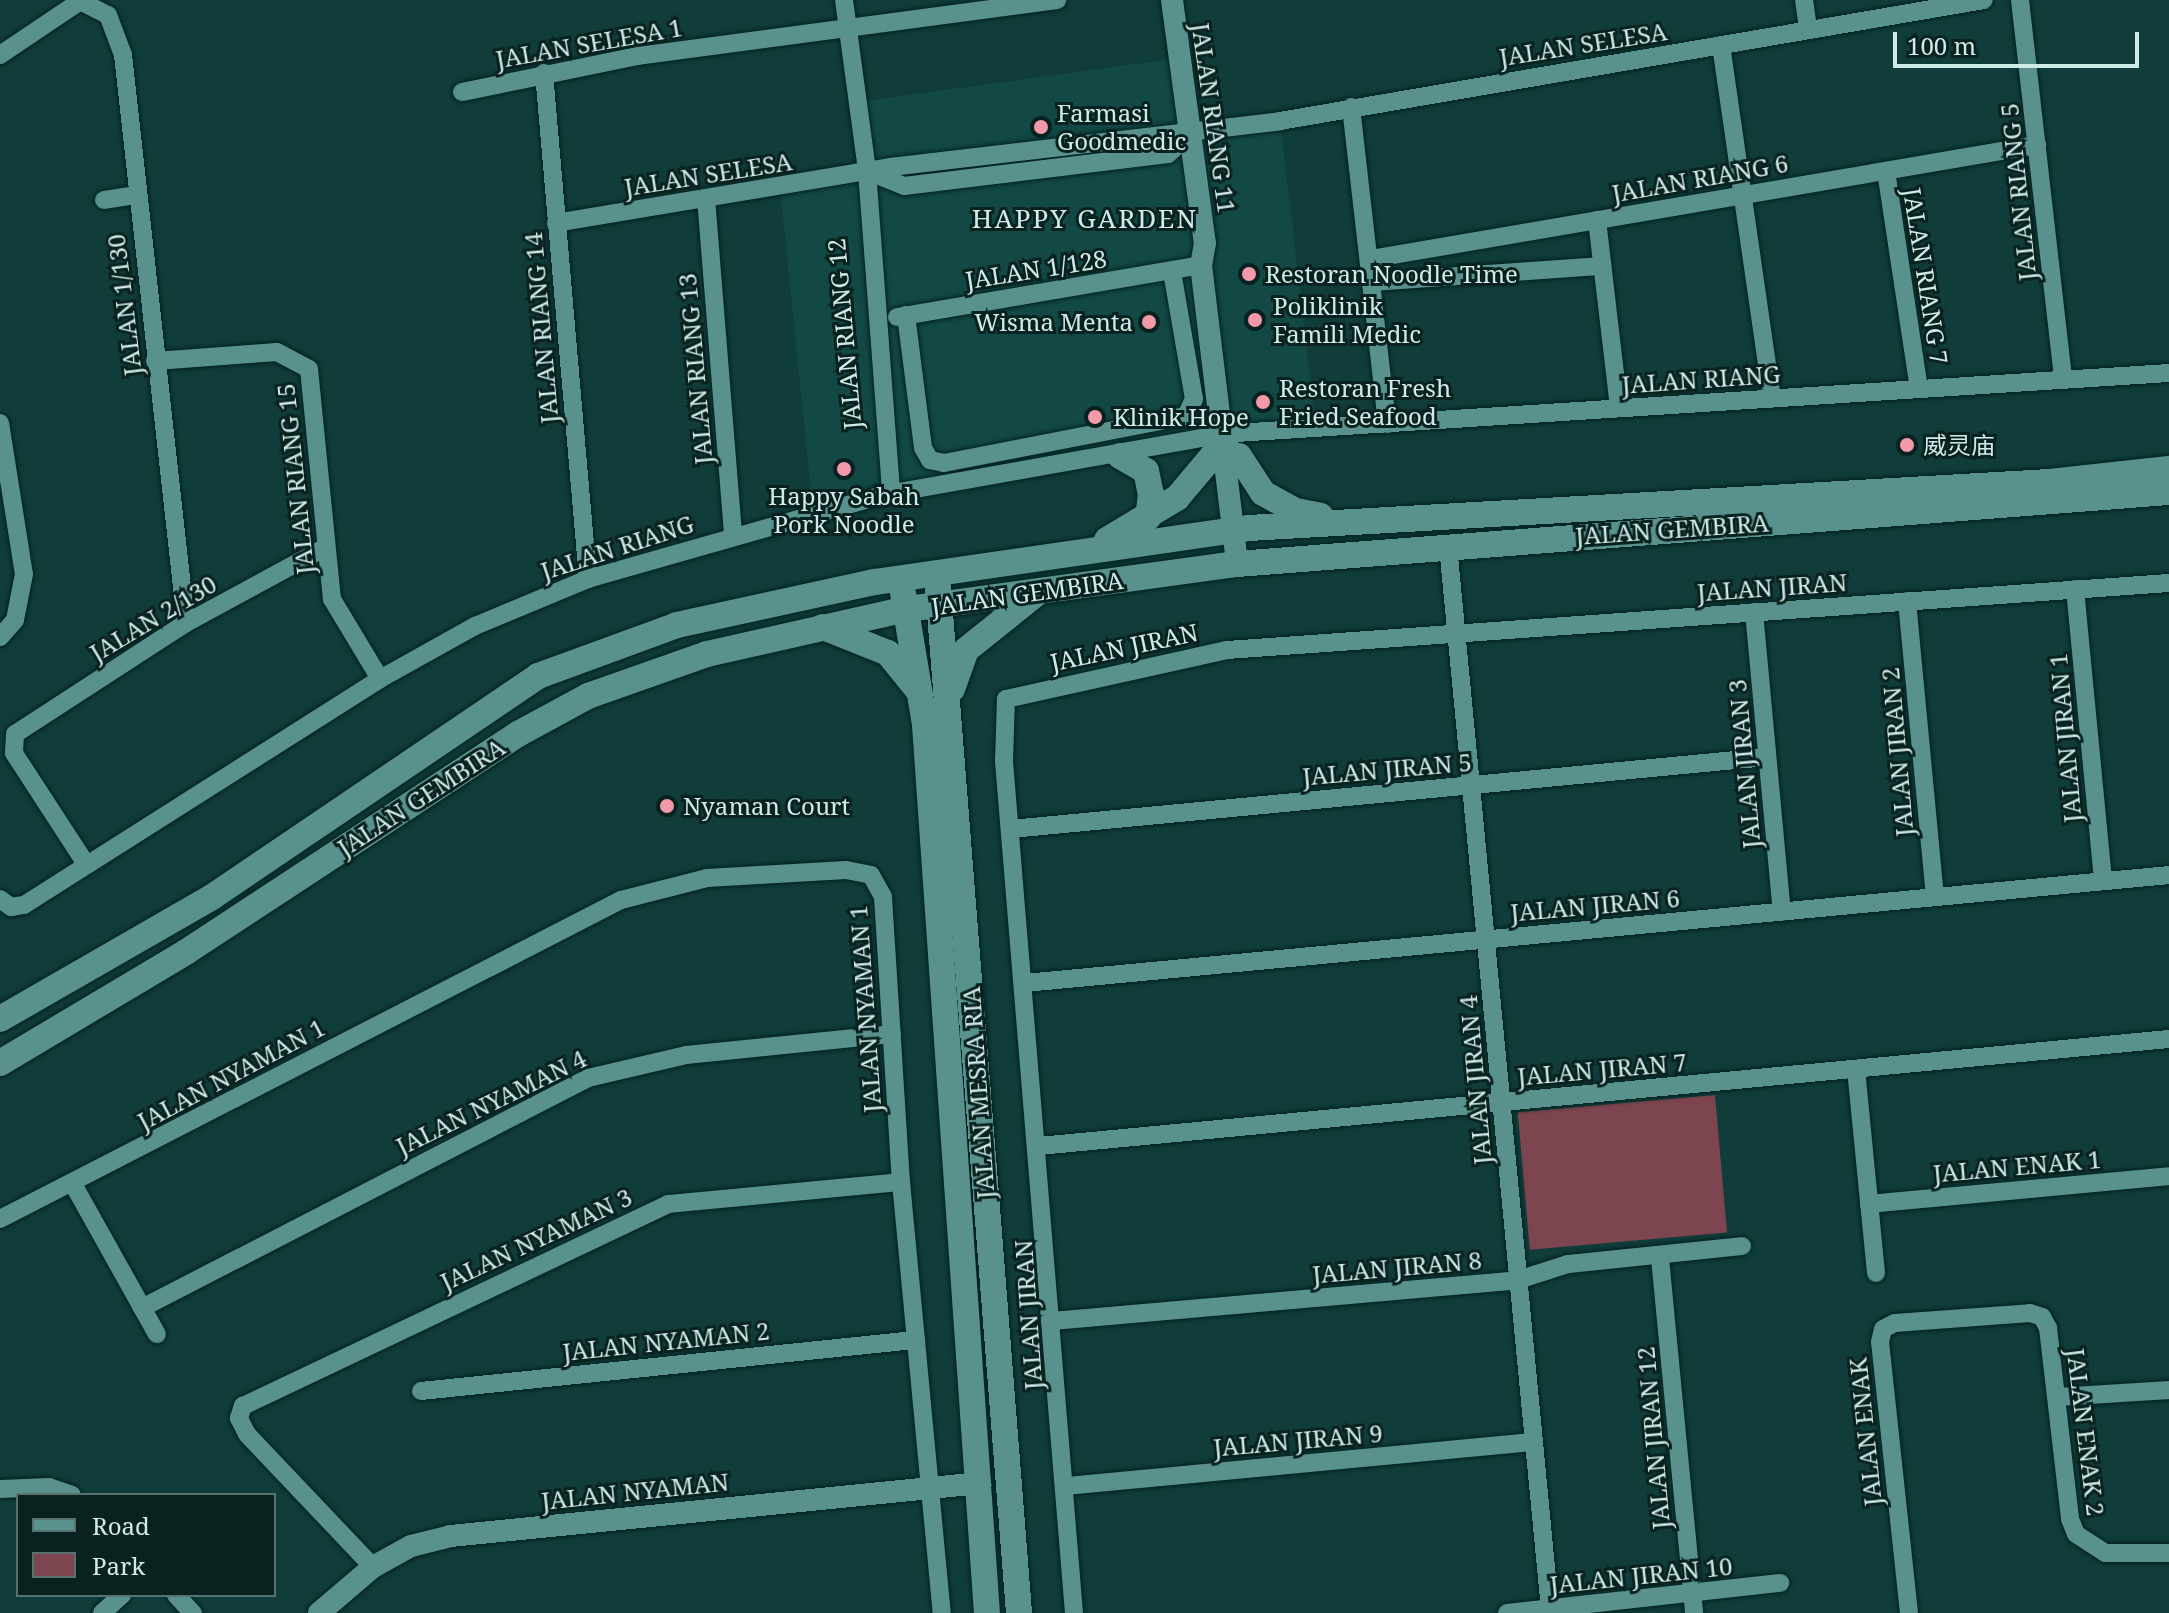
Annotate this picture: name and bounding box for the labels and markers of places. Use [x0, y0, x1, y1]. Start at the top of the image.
place label: Farmasi Goodmedic [1057, 99, 1186, 155]
marker: Farmasi Goodmedic [1032, 118, 1050, 136]
place label: Restoran Noodle Time [1265, 260, 1518, 288]
marker: Restoran Noodle Time [1240, 265, 1258, 283]
place label: Poliklinik Famili Medic [1273, 292, 1421, 348]
place label: Wisma Menta [974, 308, 1133, 336]
marker: Poliklinik Famili Medic [1244, 309, 1266, 331]
marker: Wisma Menta [1140, 313, 1158, 331]
place label: Restoran Fresh Fried Seafood [1279, 374, 1451, 430]
marker: Restoran Fresh Fried Seafood [1254, 393, 1272, 411]
place label: Klinik Hope [1113, 403, 1249, 431]
marker: Klinik Hope [1084, 406, 1106, 428]
place label: 威灵庙 [1923, 431, 1995, 459]
marker: 威灵庙 [1898, 436, 1916, 454]
marker: Happy Sabah Pork Noodle [835, 460, 853, 478]
place label: Happy Sabah Pork Noodle [768, 482, 920, 538]
place label: Nyaman Court [683, 792, 850, 820]
marker: Nyaman Court [658, 797, 676, 815]

